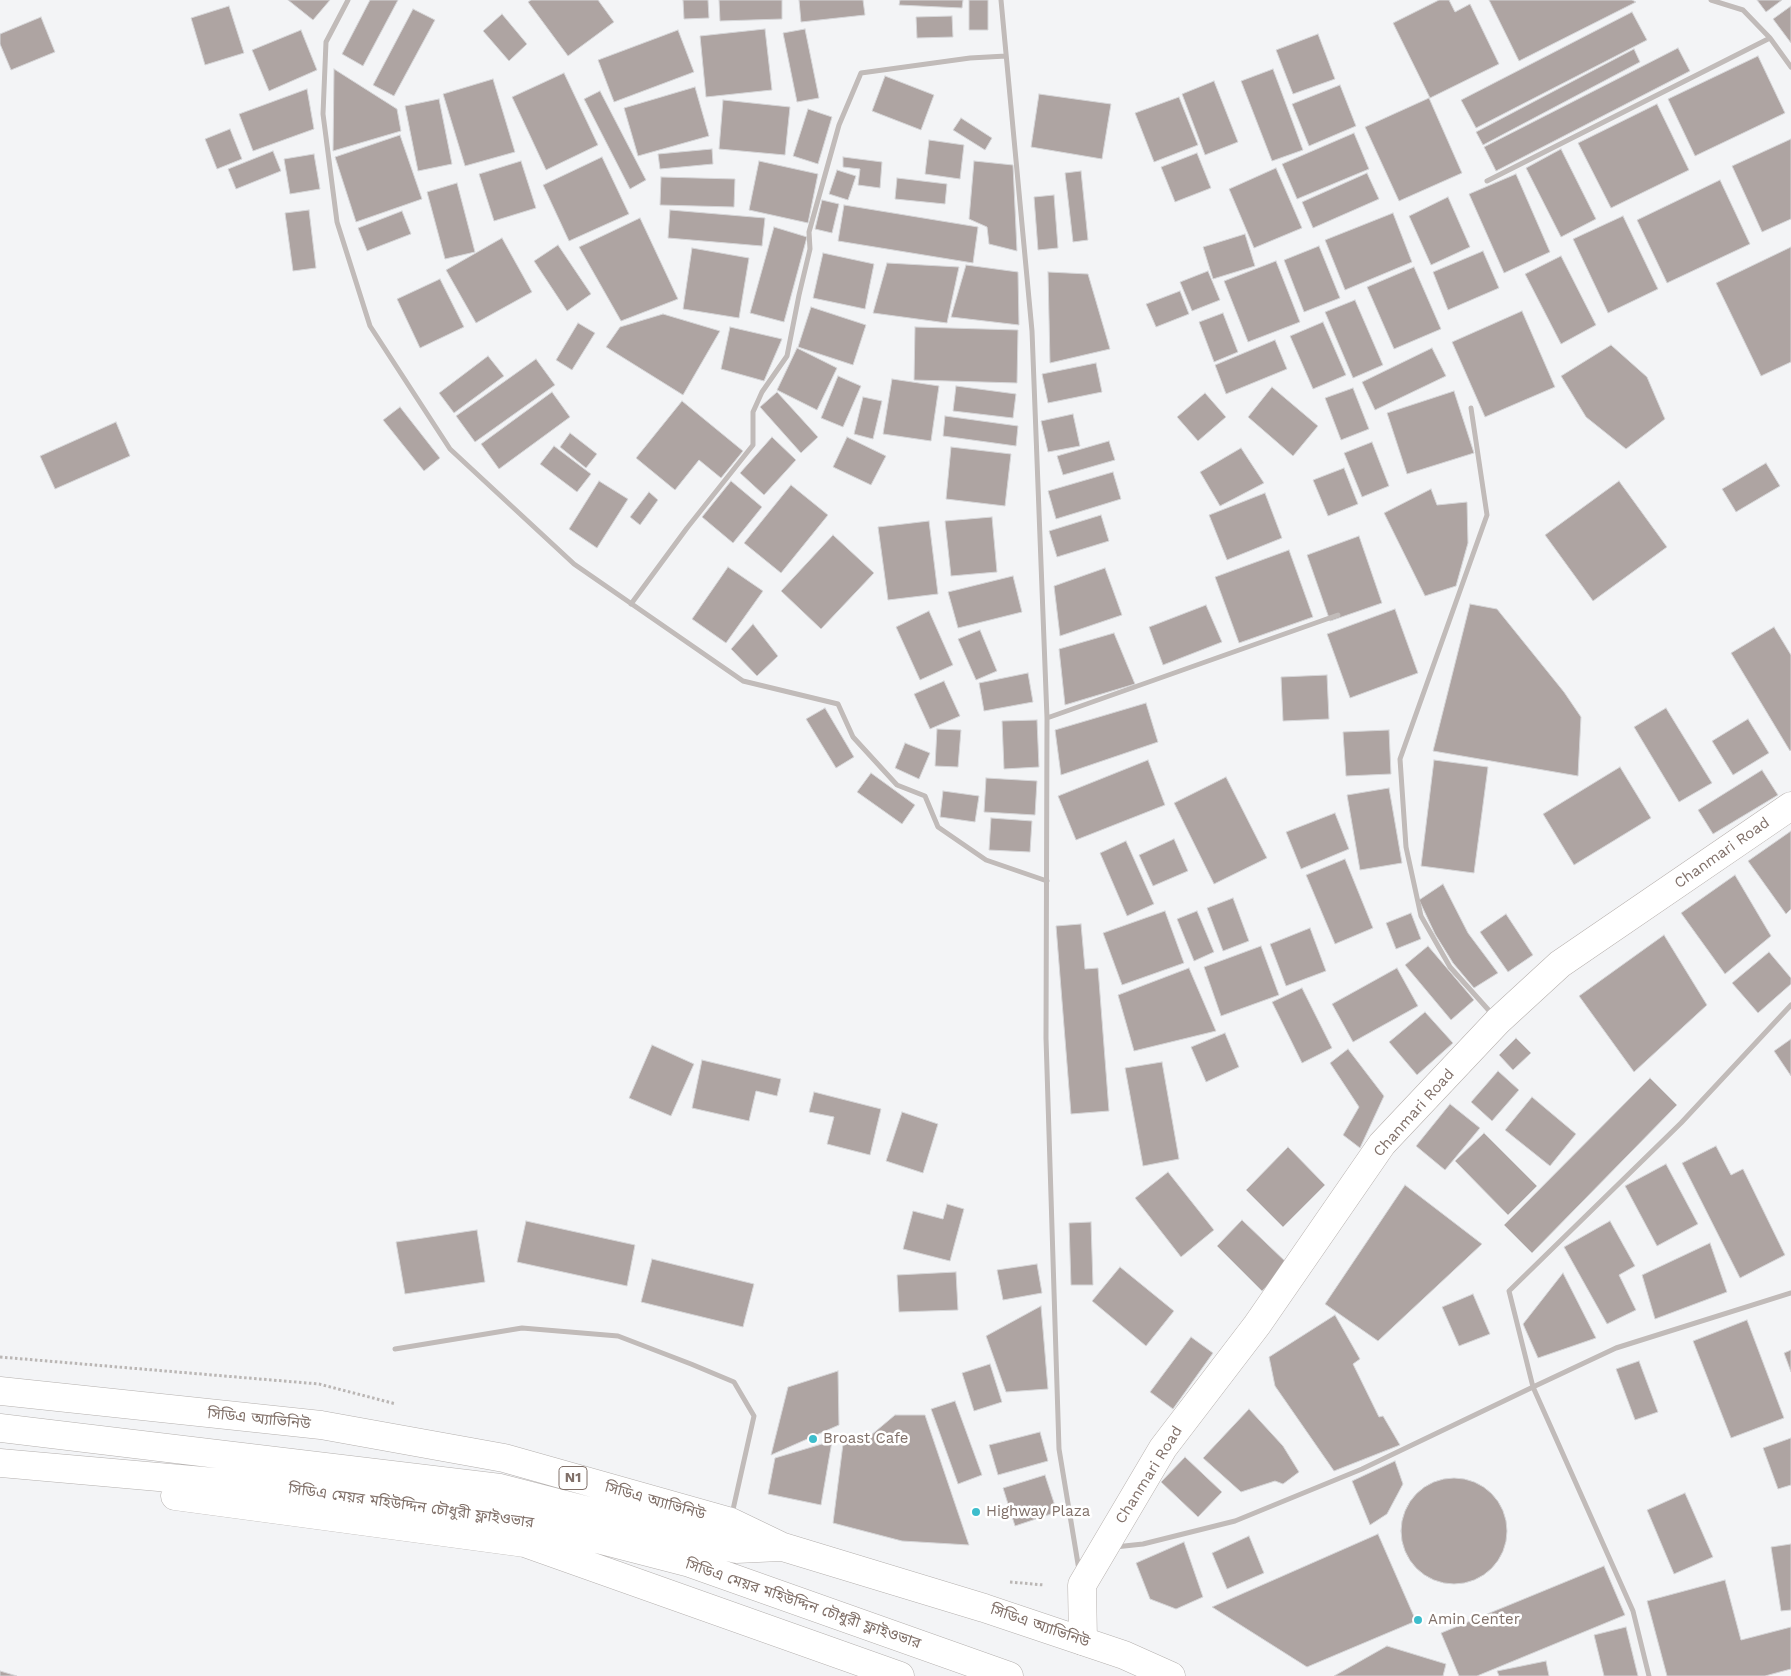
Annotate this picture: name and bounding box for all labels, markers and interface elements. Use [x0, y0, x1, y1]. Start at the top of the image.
street label: Chanmari Road [1671, 814, 1773, 892]
street label: Chanmari Road [1370, 1065, 1458, 1161]
street label: সিডিএ অ্যাভিনিউ [206, 1405, 312, 1433]
street label: Chanmari Road [1112, 1423, 1186, 1527]
place label: Broast Cafe [823, 1430, 909, 1448]
marker: Broast Cafe [807, 1433, 819, 1445]
road number: N1 [559, 1466, 587, 1490]
street label: সিডিএ অ্যাভিনিউ [603, 1478, 707, 1524]
street label: সিডিএ মেয়র মহিউদ্দিন চৌধুরী ফ্লাইওভার [287, 1480, 535, 1532]
place label: Highway Plaza [986, 1503, 1090, 1521]
marker: Highway Plaza [970, 1506, 982, 1518]
street label: সিডিএ মেয়র মহিউদ্দিন চৌধুরী ফ্লাইওভার [683, 1555, 923, 1653]
street label: সিডিএ অ্যাভিনিউ [988, 1601, 1092, 1651]
place label: Amin Center [1428, 1611, 1520, 1629]
marker: Amin Center [1412, 1614, 1424, 1626]

